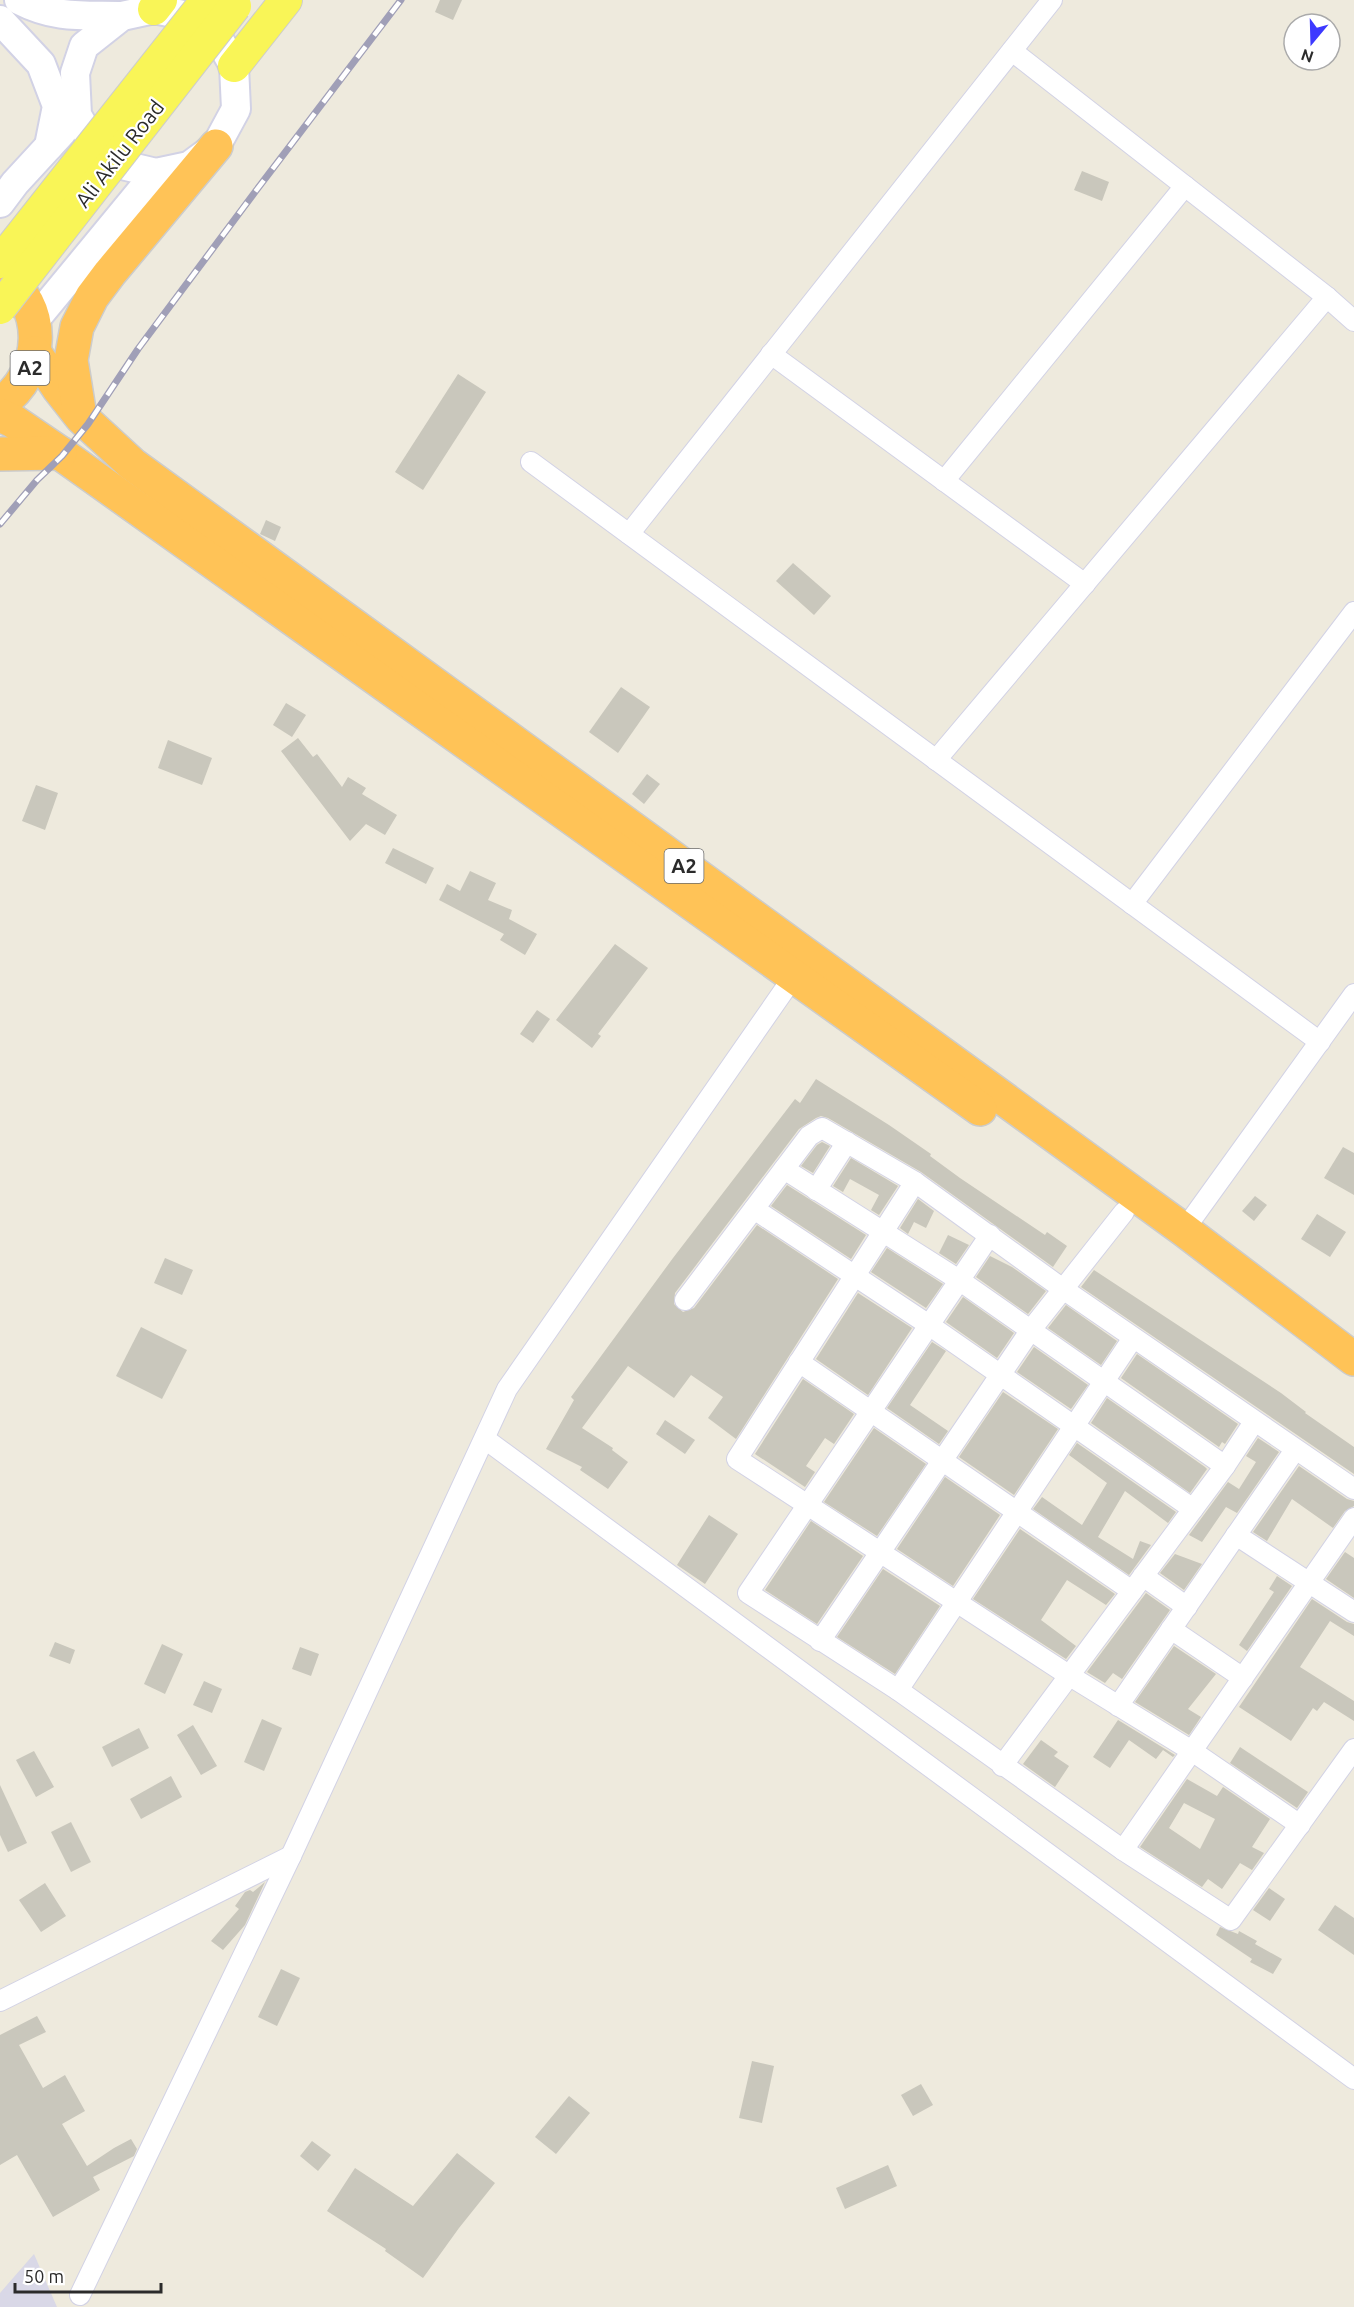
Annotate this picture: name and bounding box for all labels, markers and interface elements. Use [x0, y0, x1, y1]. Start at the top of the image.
north arrow [1282, 12, 1342, 72]
text: N [1299, 46, 1316, 67]
street label: Ali Akilu Road [70, 95, 168, 212]
road number: A2 [10, 351, 50, 385]
road number: A2 [664, 849, 704, 883]
scale bar [15, 2256, 160, 2294]
text: 50 m [24, 2266, 64, 2286]

